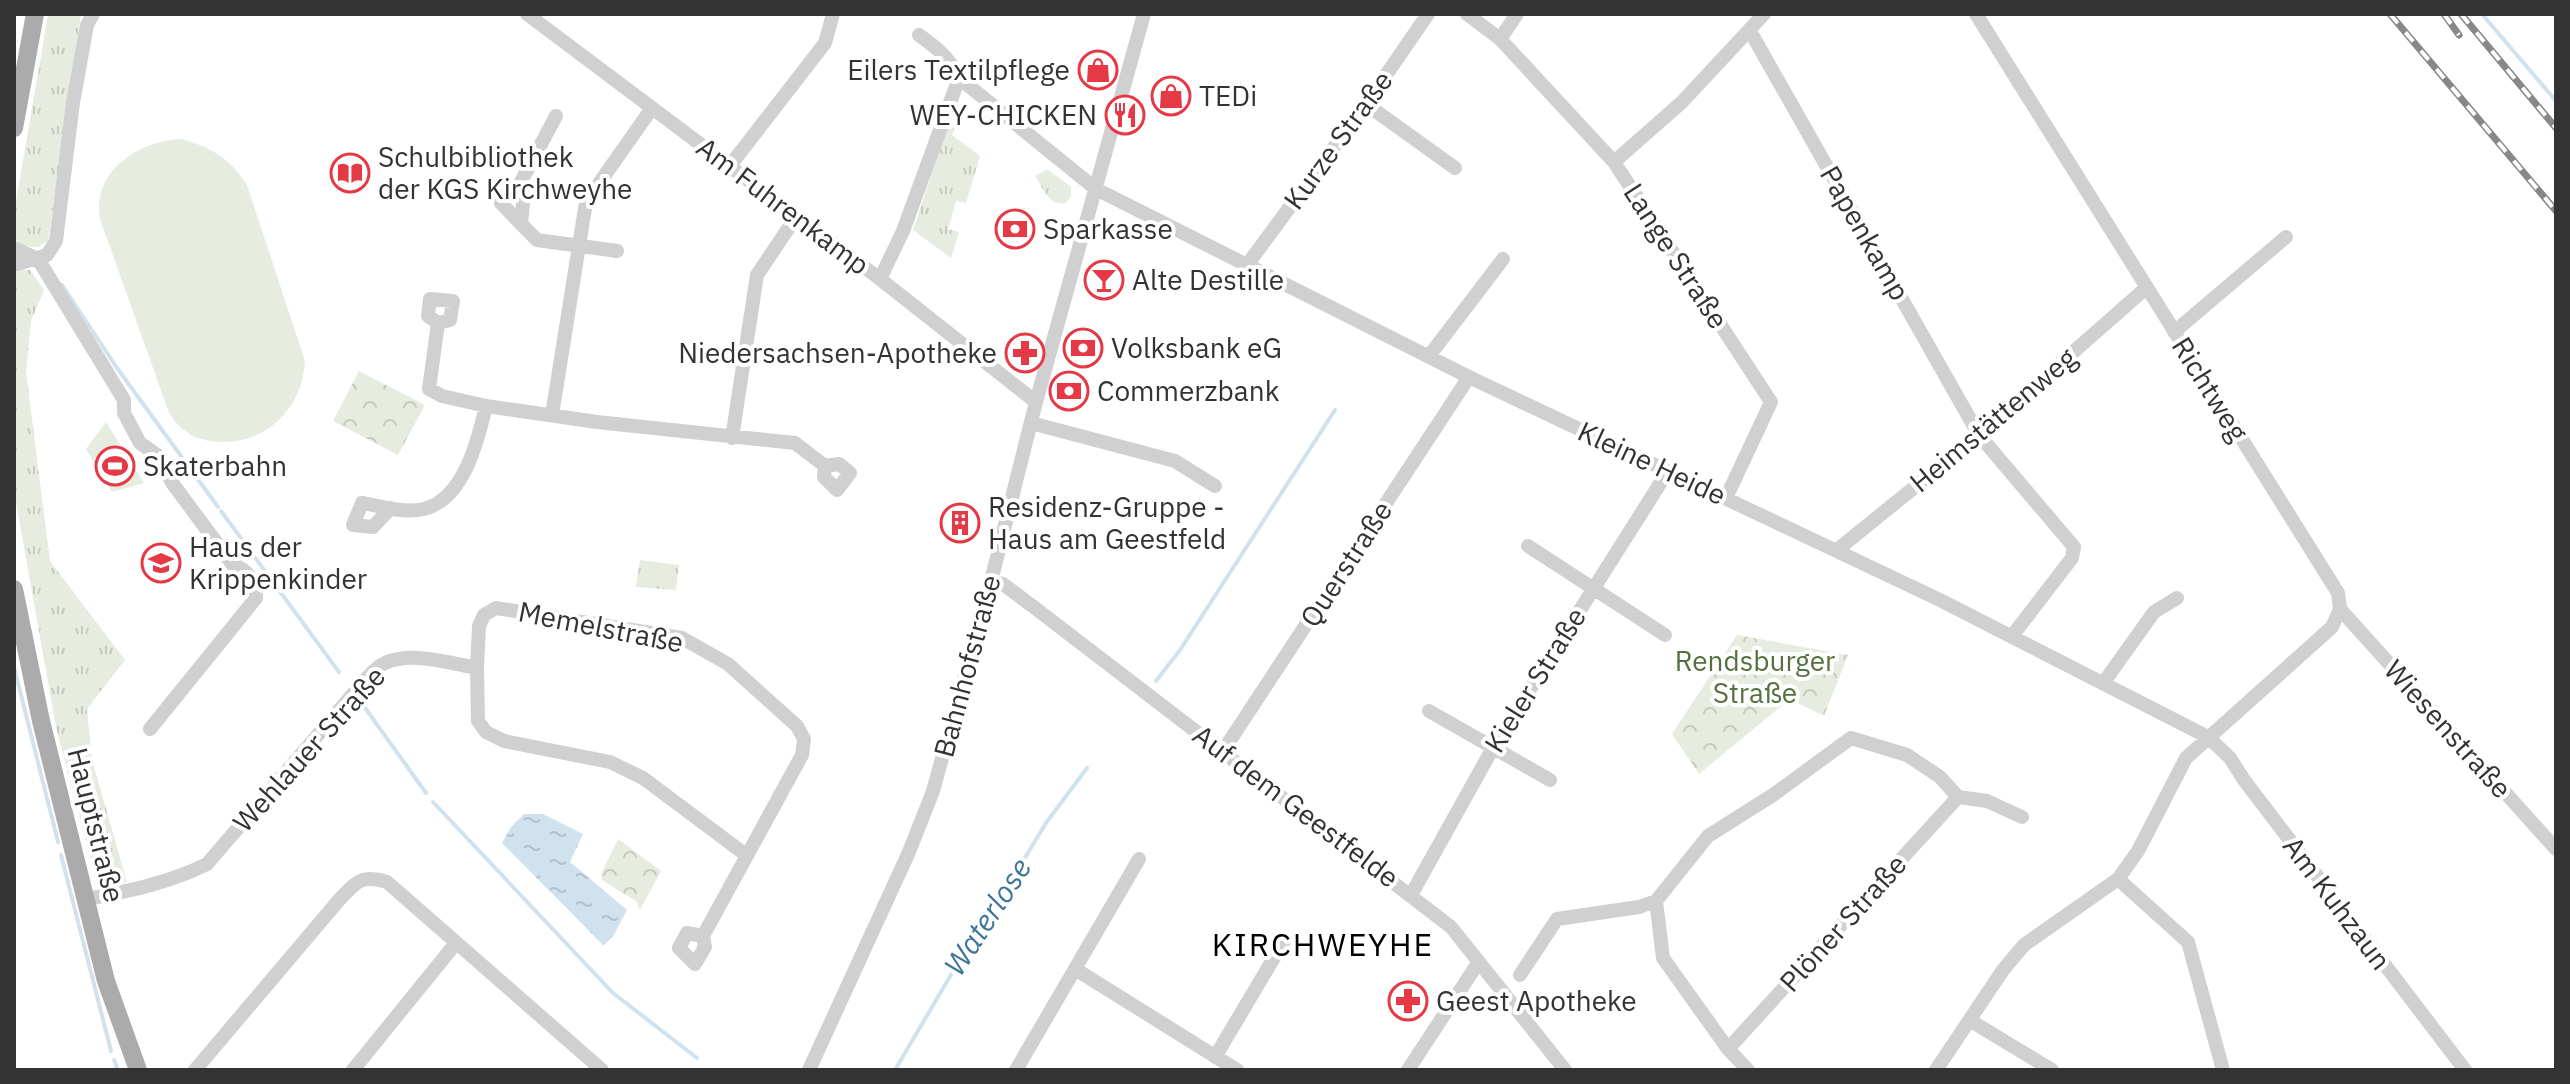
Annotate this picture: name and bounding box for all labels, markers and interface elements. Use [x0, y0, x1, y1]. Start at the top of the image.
shop icon: Eilers Textilpflege [1077, 49, 1119, 91]
place label: Eilers Textilpflege [847, 51, 1070, 88]
street label: Kurze Straße [1275, 63, 1400, 216]
shop icon: TEDi [1150, 75, 1192, 117]
place label: TEDi [1199, 77, 1257, 114]
restaurant icon: WEY-CHICKEN [1104, 94, 1146, 136]
place label: WEY-CHICKEN [910, 96, 1097, 133]
street label: Am Fuhrenkamp [689, 128, 877, 283]
place label: Schulbibliothek der KGS Kirchweyhe [378, 138, 632, 207]
library icon: Schulbibliothek der KGS Kirchweyhe [329, 152, 371, 194]
street label: Papenkamp [1812, 159, 1919, 307]
street label: Lange Straße [1616, 176, 1737, 335]
bank icon: Sparkasse [994, 208, 1036, 250]
place label: Sparkasse [1043, 210, 1173, 247]
bar icon: Alte Destille [1083, 259, 1125, 301]
place label: Alte Destille [1132, 261, 1284, 298]
bank icon: Volksbank eG [1062, 327, 1104, 369]
place label: Volksbank eG [1111, 329, 1282, 366]
street label: Richtweg [2164, 330, 2257, 448]
pharmacy icon: Niedersachsen-Apotheke [1004, 332, 1046, 374]
place label: Niedersachsen-Apotheke [678, 334, 997, 371]
street label: Heimstättenweg [1902, 339, 2084, 500]
bank icon: Commerzbank [1048, 370, 1090, 412]
place label: Commerzbank [1097, 372, 1280, 409]
street label: Kleine Heide [1572, 412, 1732, 513]
sports icon: Skaterbahn [94, 445, 136, 487]
place label: Skaterbahn [143, 447, 287, 484]
place label: Residenz-Gruppe - Haus am Geestfeld [988, 488, 1226, 557]
street label: Querstraße [1291, 494, 1400, 634]
building icon: Residenz-Gruppe - Haus am Geestfeld [939, 502, 981, 544]
place label: Haus der Krippenkinder [189, 528, 367, 597]
school or university icon: Haus der Krippenkinder [140, 542, 182, 584]
street label: Bahnhofstraße [924, 571, 1009, 761]
street label: Memelstraße [515, 592, 687, 661]
street label: Kieler Straße [1475, 600, 1594, 759]
park label: Rendsburger Straße [1675, 642, 1835, 711]
street label: Wiesenstraße [2376, 652, 2520, 806]
street label: Wehlauer Straße [224, 658, 393, 839]
street label: Auf dem Geestfelde [1186, 716, 1407, 895]
street label: Hauptstraße [59, 744, 134, 906]
street label: Am Kuhzaun [2275, 828, 2400, 977]
street label: Plöner Straße [1771, 846, 1914, 999]
water label: Waterlose [934, 850, 1039, 982]
district label: KIRCHWEYHE [1212, 923, 1434, 965]
pharmacy icon: Geest Apotheke [1387, 980, 1429, 1022]
place label: Geest Apotheke [1436, 982, 1637, 1019]

